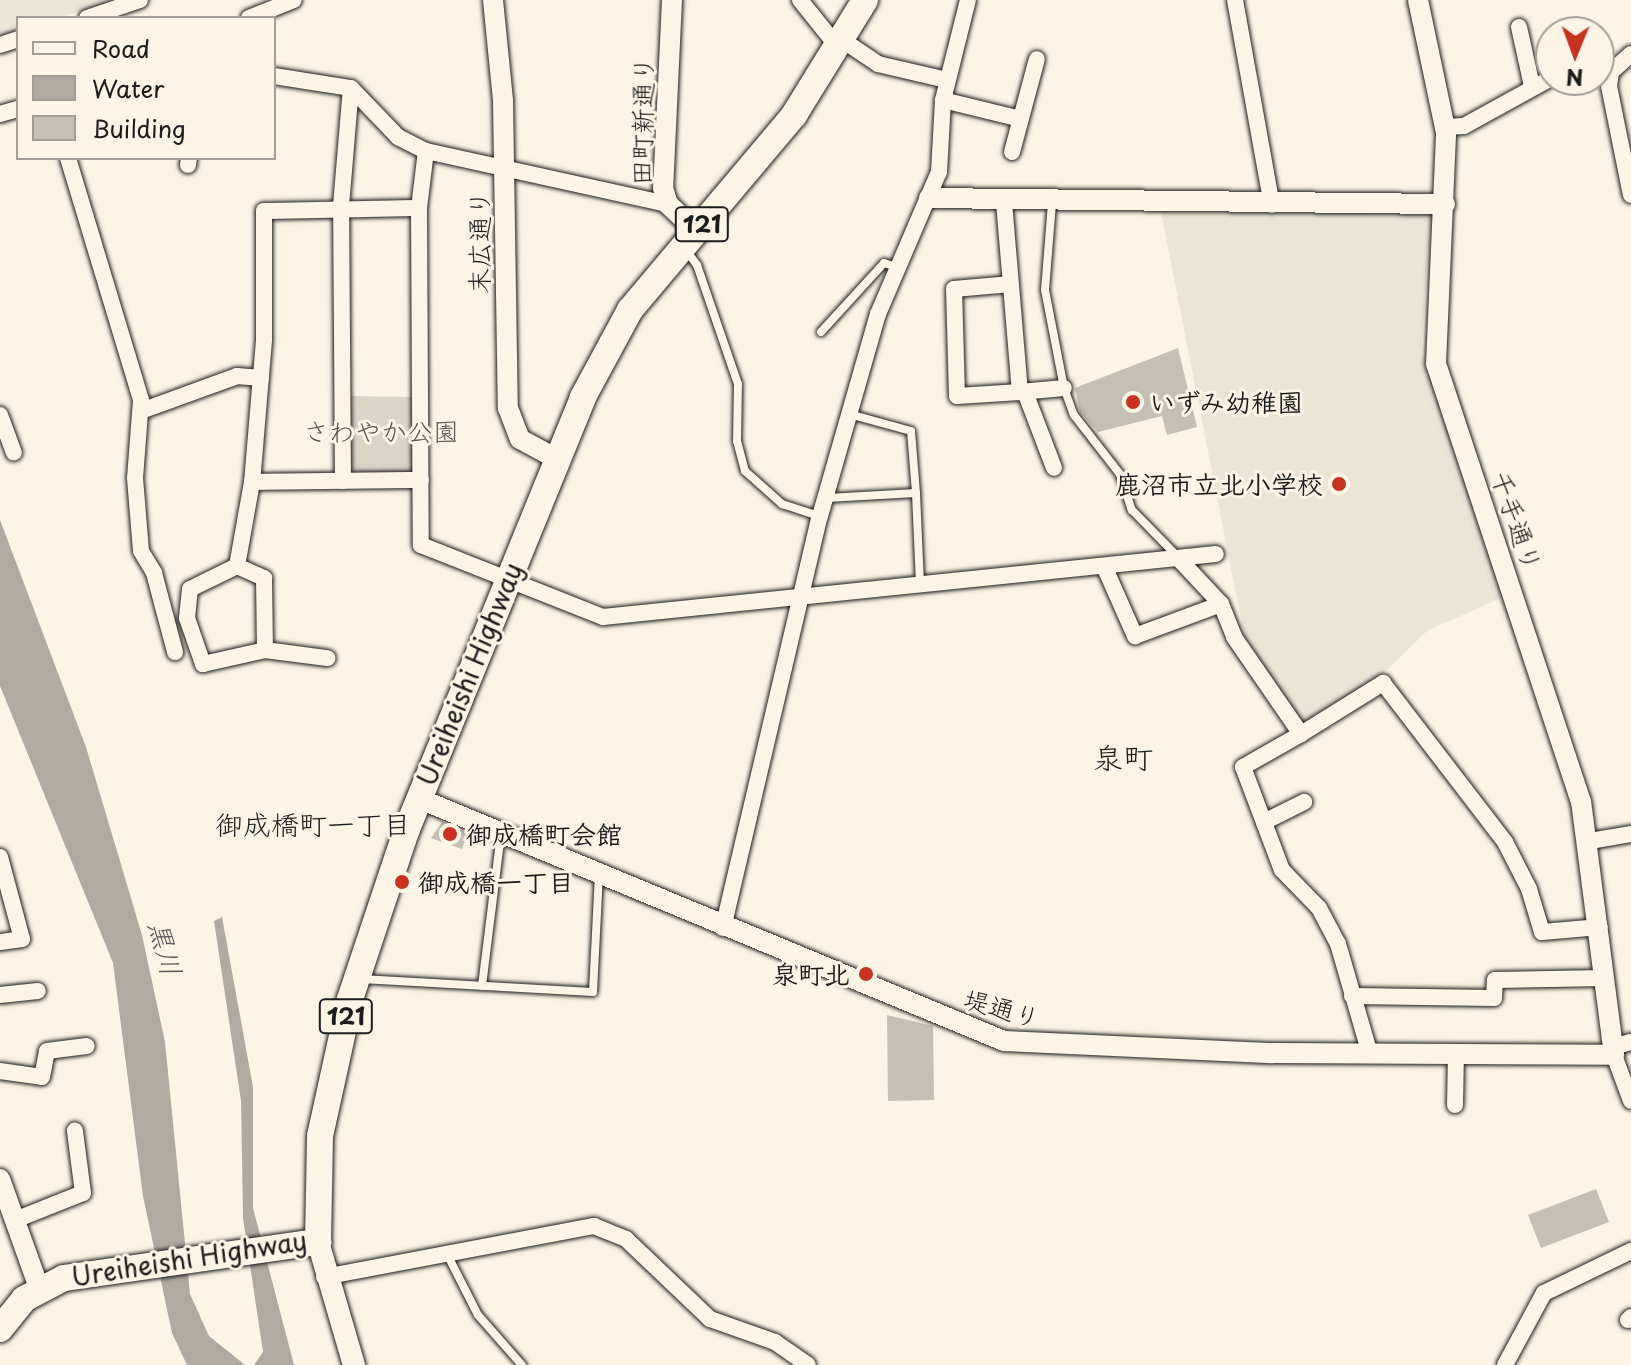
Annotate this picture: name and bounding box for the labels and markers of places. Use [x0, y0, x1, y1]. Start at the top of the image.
place label: いずみ幼稚園 [1149, 386, 1305, 418]
marker: いずみ幼稚園 [1124, 393, 1142, 411]
place label: 鹿沼市立北小学校 [1115, 468, 1323, 500]
marker: 鹿沼市立北小学校 [1330, 475, 1348, 493]
place label: 御成橋町会館 [466, 818, 622, 850]
marker: 御成橋町会館 [441, 825, 459, 843]
place label: 御成橋一丁目 [418, 866, 574, 898]
marker: 御成橋一丁目 [393, 873, 411, 891]
place label: 泉町北 [772, 958, 850, 990]
marker: 泉町北 [857, 965, 875, 983]

